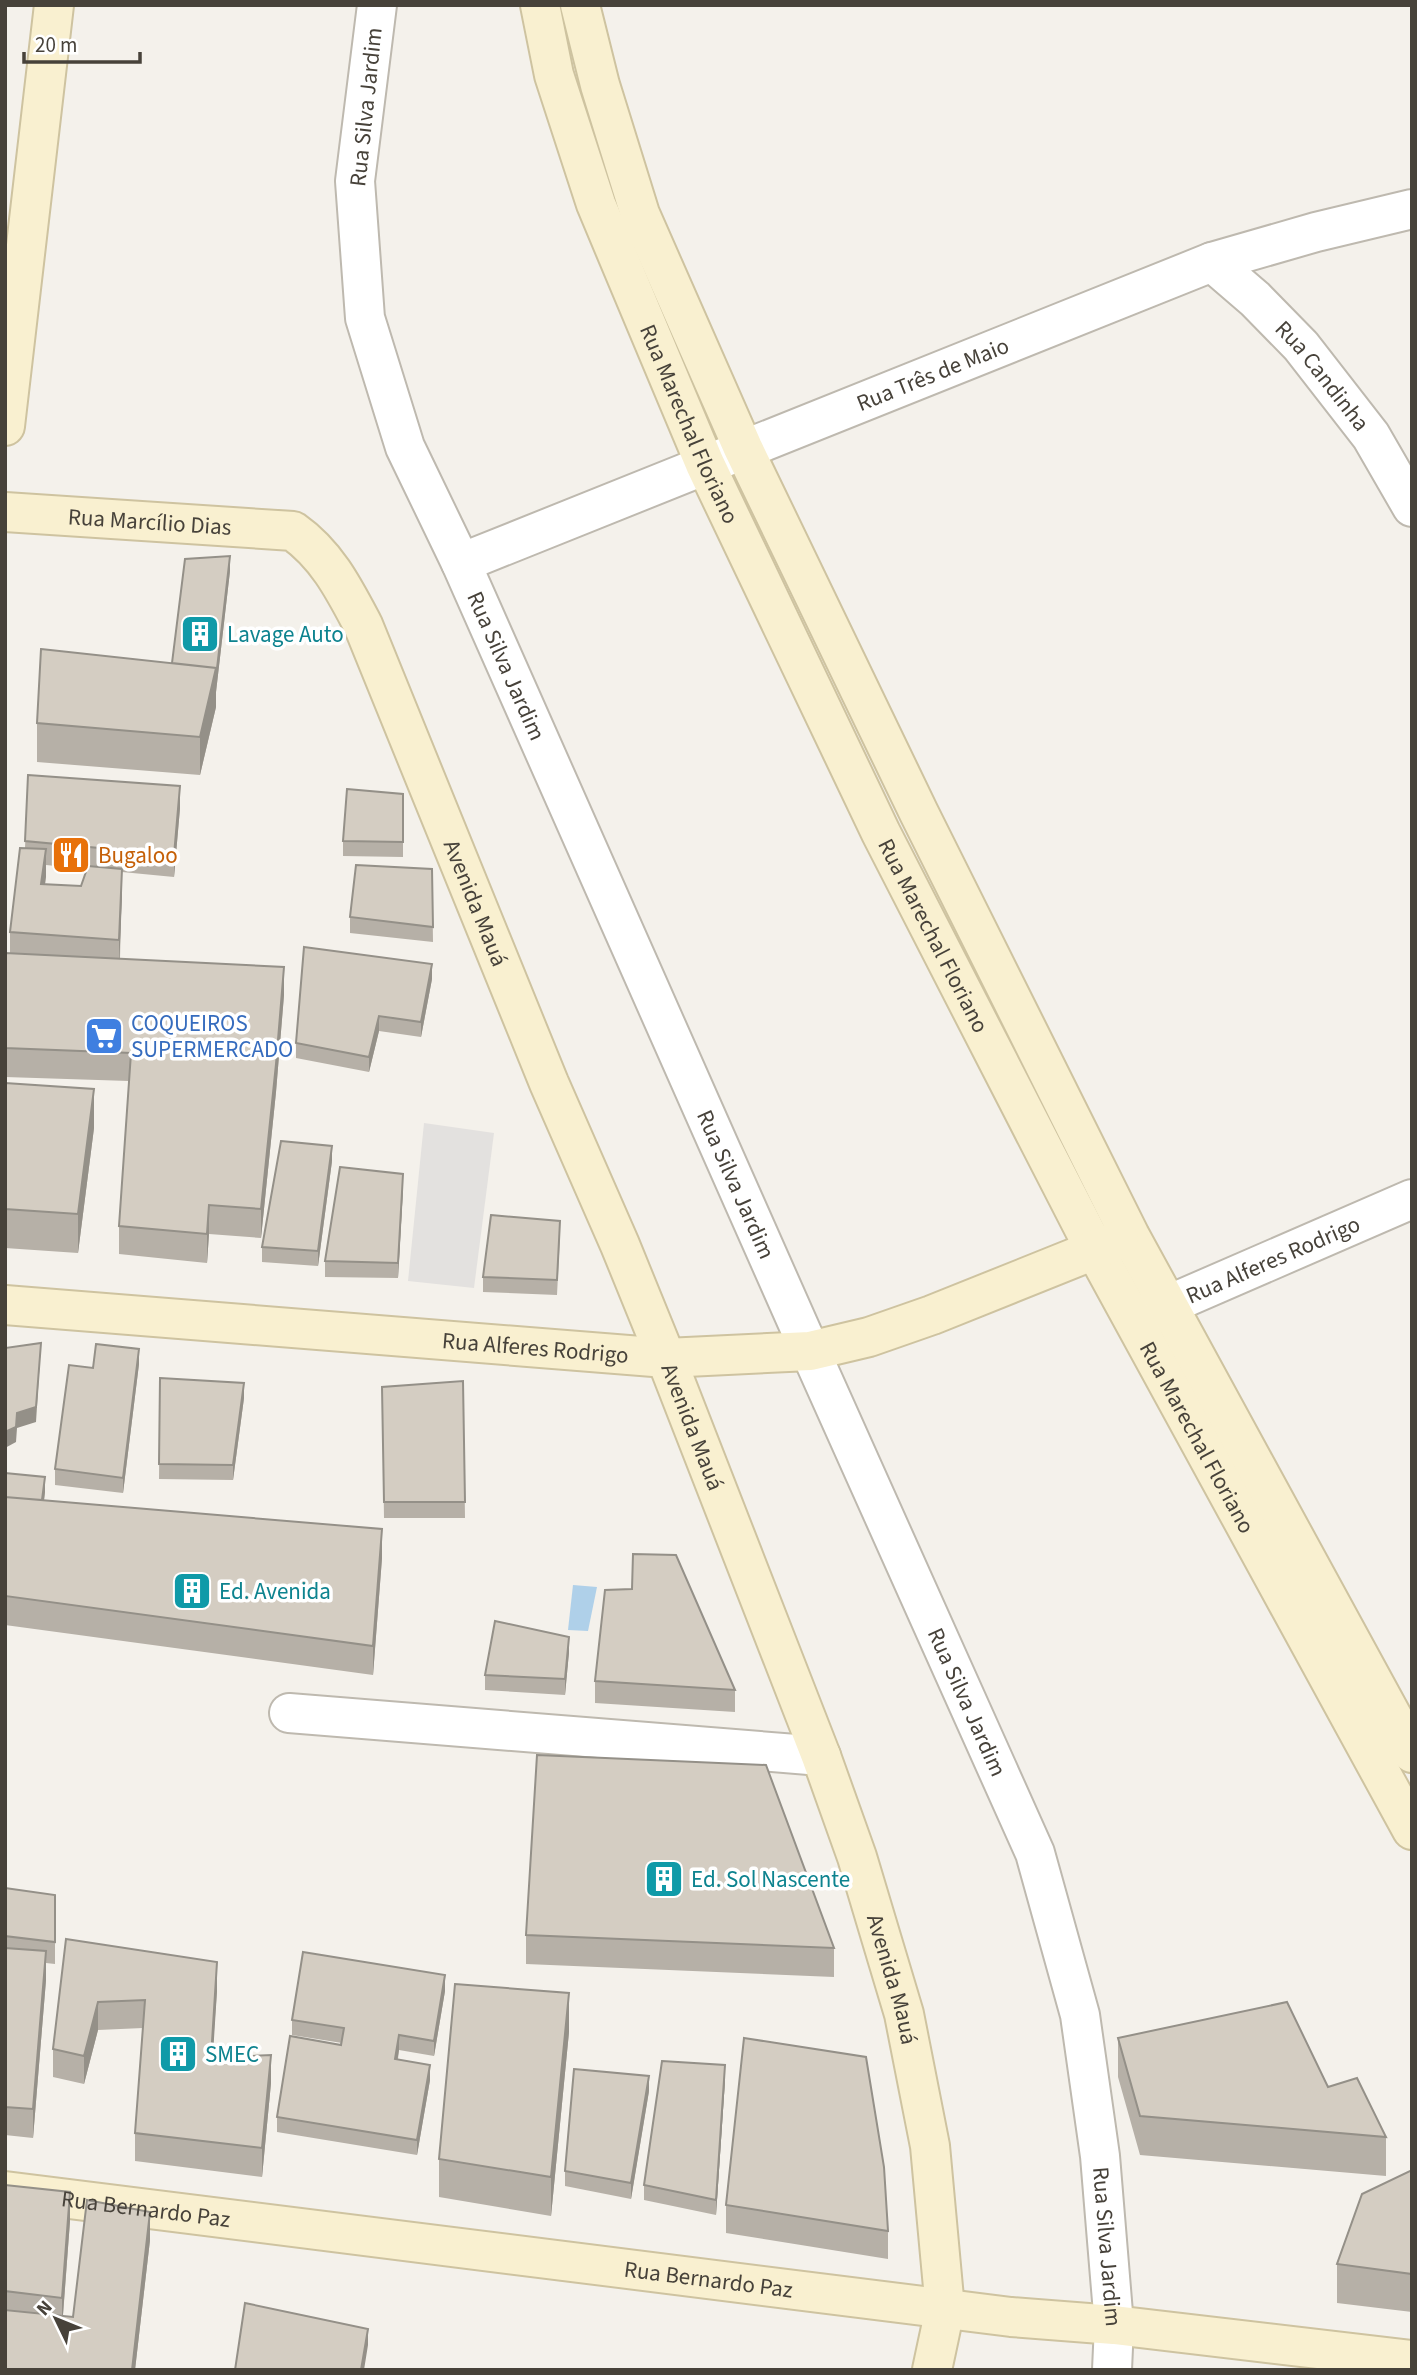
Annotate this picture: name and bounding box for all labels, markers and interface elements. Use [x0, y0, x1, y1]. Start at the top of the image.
scale bar [24, 21, 140, 65]
street label: Rua Silva Jardim [341, 26, 391, 188]
text: 20 m [35, 30, 77, 60]
street label: Rua Candinha [1268, 313, 1378, 438]
street label: Rua Marechal Floriano [632, 319, 748, 529]
street label: Rua Três de Maio [851, 329, 1014, 419]
street label: Rua Marcílio Dias [67, 500, 232, 543]
street label: Rua Silva Jardim [459, 586, 554, 746]
building icon: Lavage Auto [179, 613, 221, 655]
place label: Lavage Auto [227, 618, 344, 651]
street label: Rua Marechal Floriano [870, 833, 997, 1038]
restaurant icon: Bugaloo [50, 834, 92, 876]
street label: Avenida Mauá [435, 835, 516, 971]
place label: Bugaloo [98, 839, 178, 872]
place label: COQUEIROS SUPERMERCADO [131, 1007, 293, 1066]
supermarket icon: COQUEIROS SUPERMERCADO [83, 1015, 125, 1057]
street label: Rua Silva Jardim [689, 1104, 784, 1264]
street label: Rua Alferes Rodrigo [1180, 1207, 1365, 1312]
street label: Rua Alferes Rodrigo [441, 1324, 630, 1371]
street label: Rua Marechal Floriano [1131, 1335, 1263, 1539]
street label: Avenida Mauá [653, 1358, 732, 1495]
building icon: Ed. Avenida [171, 1570, 213, 1612]
place label: Ed. Avenida [219, 1575, 331, 1608]
street label: Rua Silva Jardim [920, 1622, 1015, 1782]
building icon: Ed. Sol Nascente [643, 1858, 685, 1900]
place label: Ed. Sol Nascente [691, 1863, 850, 1896]
street label: Avenida Mauá [859, 1910, 926, 2047]
building icon: SMEC [157, 2033, 199, 2075]
place label: SMEC [205, 2038, 259, 2071]
street label: Rua Silva Jardim [1084, 2165, 1131, 2328]
street label: Rua Bernardo Paz [60, 2182, 232, 2236]
street label: Rua Bernardo Paz [622, 2252, 795, 2306]
north arrow [21, 2284, 91, 2354]
text: N [30, 2295, 59, 2322]

